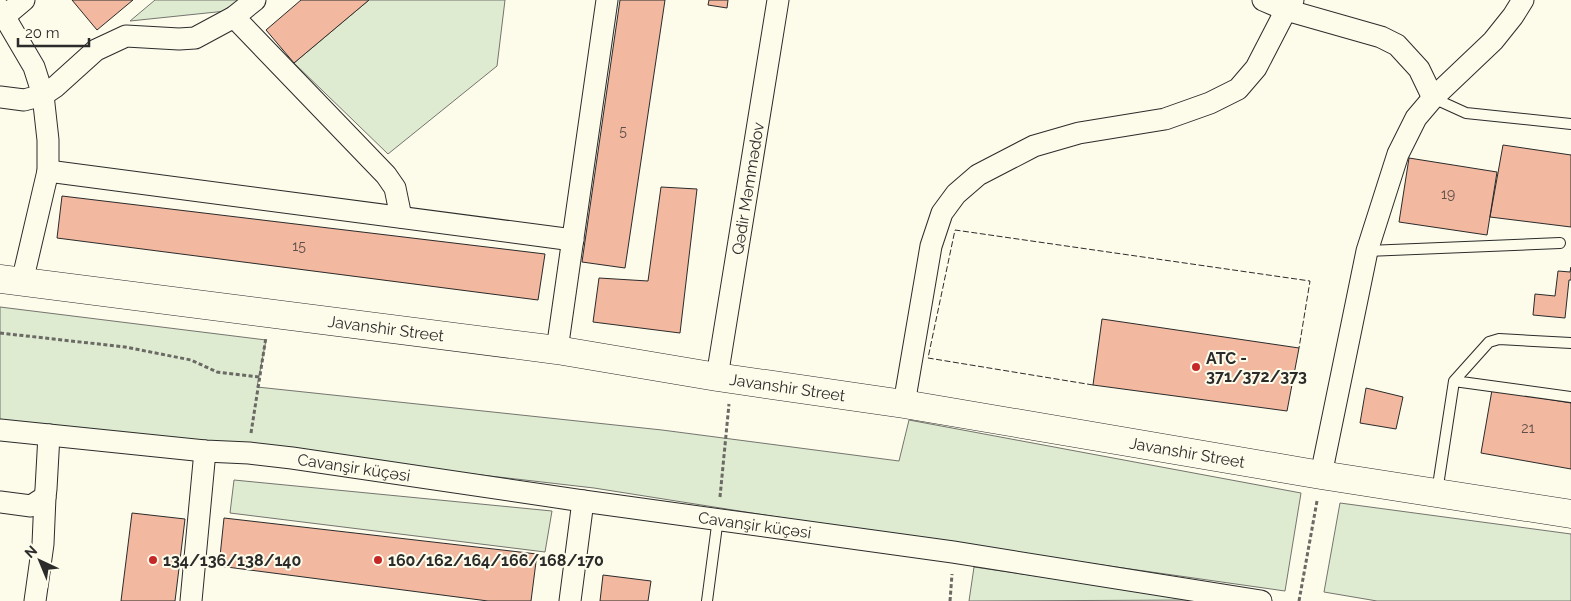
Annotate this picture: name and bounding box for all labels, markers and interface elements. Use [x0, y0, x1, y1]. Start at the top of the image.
scale bar [18, 15, 89, 47]
text: 20 m [25, 24, 60, 42]
street label: Qədir Məmmədov [727, 120, 768, 256]
house number: 5 [619, 123, 627, 139]
house number: 19 [1441, 186, 1455, 202]
house number: 15 [292, 238, 306, 254]
street label: Javanshir Street [327, 311, 446, 345]
place label: ATC - 371/372/373 [1206, 349, 1307, 386]
marker: ATC - 371/372/373 [1190, 361, 1202, 373]
street label: Javanshir Street [728, 369, 847, 405]
house number: 21 [1521, 420, 1535, 436]
street label: Javanshir Street [1128, 433, 1247, 471]
street label: Cavanşir küçəsi [296, 449, 412, 485]
street label: Cavanşir küçəsi [697, 507, 813, 542]
north arrow [15, 536, 65, 586]
text: N [22, 542, 40, 561]
place label: 134/136/138/140 [163, 551, 301, 570]
place label: 160/162/164/166/168/170 [388, 551, 604, 570]
marker: 134/136/138/140 [147, 554, 159, 566]
marker: 160/162/164/166/168/170 [372, 554, 384, 566]

